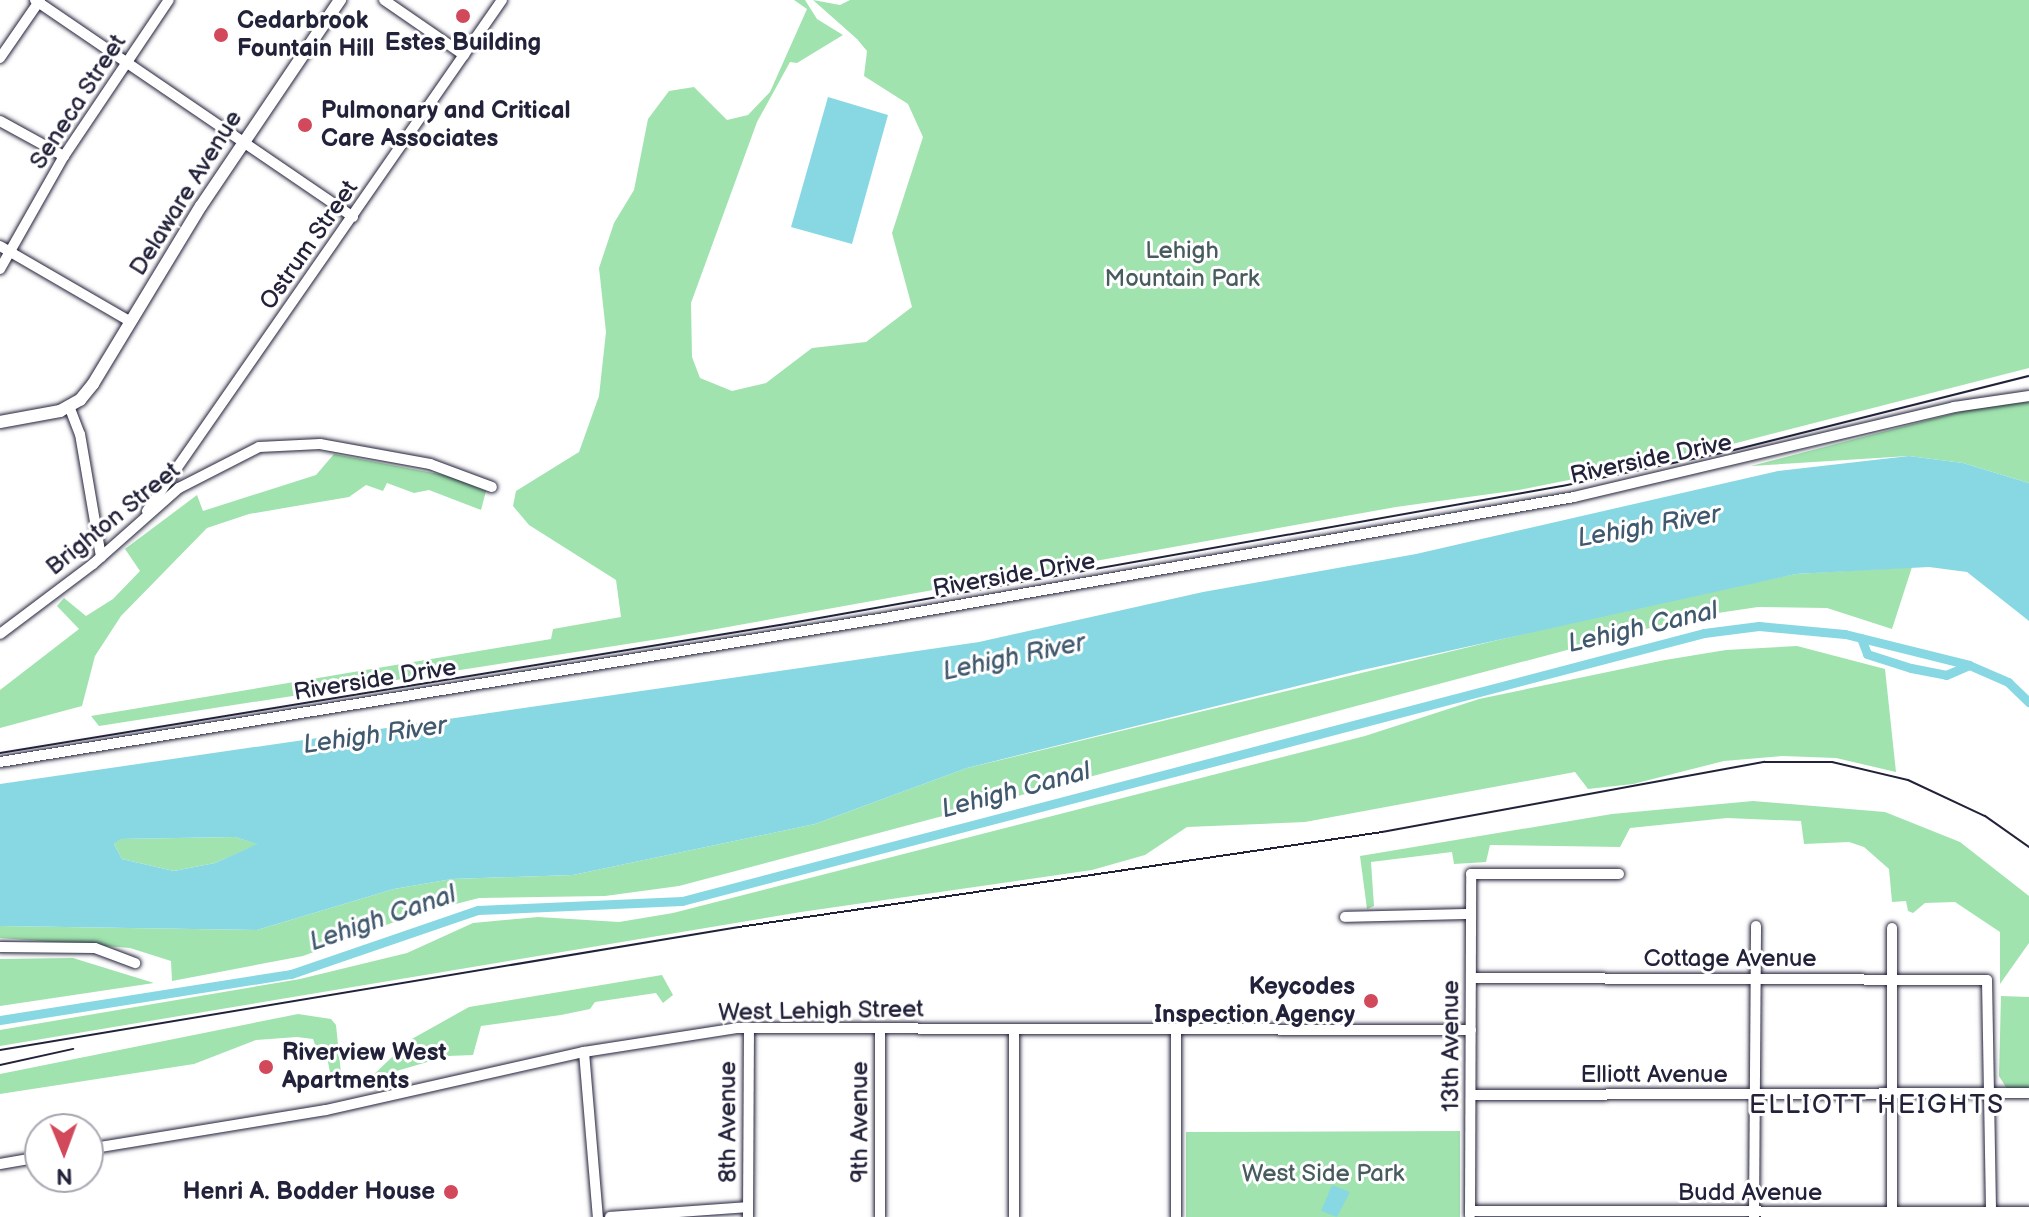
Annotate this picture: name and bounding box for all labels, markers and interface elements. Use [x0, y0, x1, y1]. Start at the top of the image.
place label: Cedarbrook Fountain Hill [237, 7, 374, 63]
marker: Estes Building [454, 7, 472, 25]
marker: Cedarbrook Fountain Hill [212, 26, 230, 44]
street label: Seneca Street [24, 29, 132, 175]
place label: Estes Building [385, 29, 541, 57]
place label: Pulmonary and Critical Care Associates [321, 97, 571, 153]
street label: Delaware Avenue [124, 105, 248, 281]
marker: Pulmonary and Critical Care Associates [296, 116, 314, 134]
street label: Ostrum Street [254, 175, 364, 315]
park label: Lehigh Mountain Park [1104, 237, 1260, 293]
street label: Riverside Drive [1568, 428, 1734, 490]
street label: Brighton Street [40, 456, 186, 582]
water label: Lehigh River [1575, 499, 1723, 555]
street label: Riverside Drive [931, 547, 1097, 603]
water label: Lehigh Canal [1565, 596, 1721, 660]
water label: Lehigh River [940, 628, 1088, 688]
street label: Riverside Drive [292, 653, 458, 707]
water label: Lehigh River [301, 710, 449, 762]
water label: Lehigh Canal [938, 756, 1094, 826]
water label: Lehigh Canal [306, 879, 460, 959]
street label: Cottage Avenue [1643, 945, 1817, 973]
place label: Keycodes Inspection Agency [1154, 973, 1355, 1029]
street label: 13th Avenue [1437, 980, 1465, 1112]
marker: Keycodes Inspection Agency [1362, 992, 1380, 1010]
street label: West Lehigh Street [718, 995, 924, 1027]
place label: Riverview West Apartments [282, 1039, 446, 1095]
marker: Riverview West Apartments [257, 1058, 275, 1076]
street label: 8th Avenue [714, 1061, 742, 1183]
street label: 9th Avenue [846, 1061, 874, 1183]
street label: Elliott Avenue [1580, 1061, 1728, 1089]
district label: ELLIOTT HEIGHTS [1749, 1090, 2005, 1122]
north arrow [24, 1113, 104, 1193]
park label: West Side Park [1241, 1160, 1405, 1188]
text: N [56, 1162, 73, 1189]
place label: Henri A. Bodder House [183, 1178, 435, 1206]
street label: Budd Avenue [1678, 1179, 1822, 1207]
marker: Henri A. Bodder House [442, 1183, 460, 1201]

